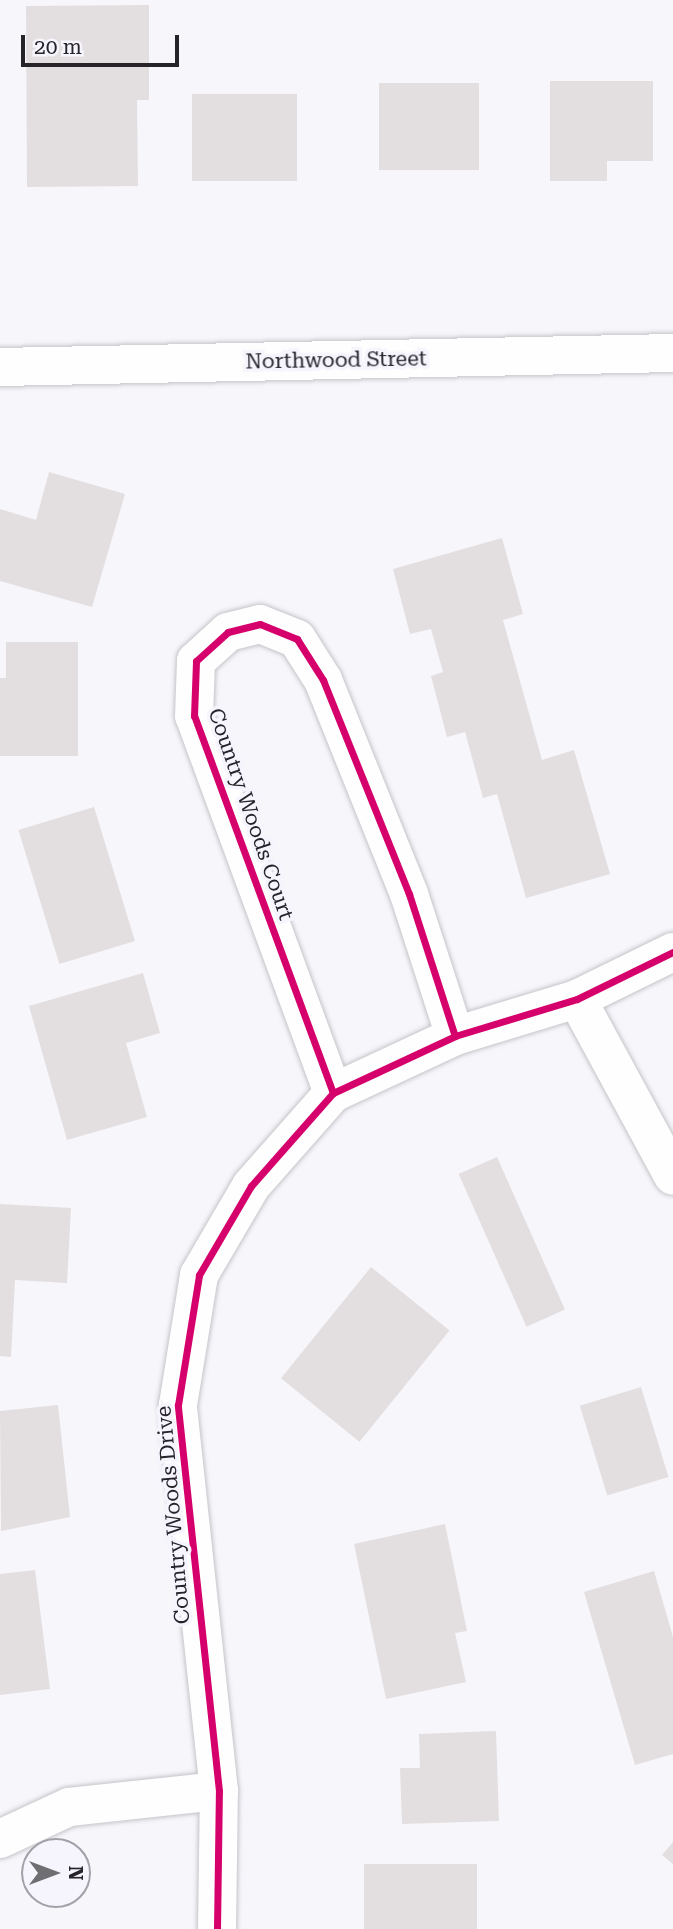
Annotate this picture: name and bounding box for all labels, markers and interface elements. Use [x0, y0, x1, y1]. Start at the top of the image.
scale bar [24, 21, 182, 65]
text: 20 m [34, 35, 82, 59]
street label: Northwood Street [245, 346, 427, 374]
street label: Country Woods Court [203, 705, 299, 923]
street label: Country Woods Drive [151, 1405, 195, 1625]
north arrow [21, 1838, 91, 1908]
text: N [64, 1866, 87, 1880]

